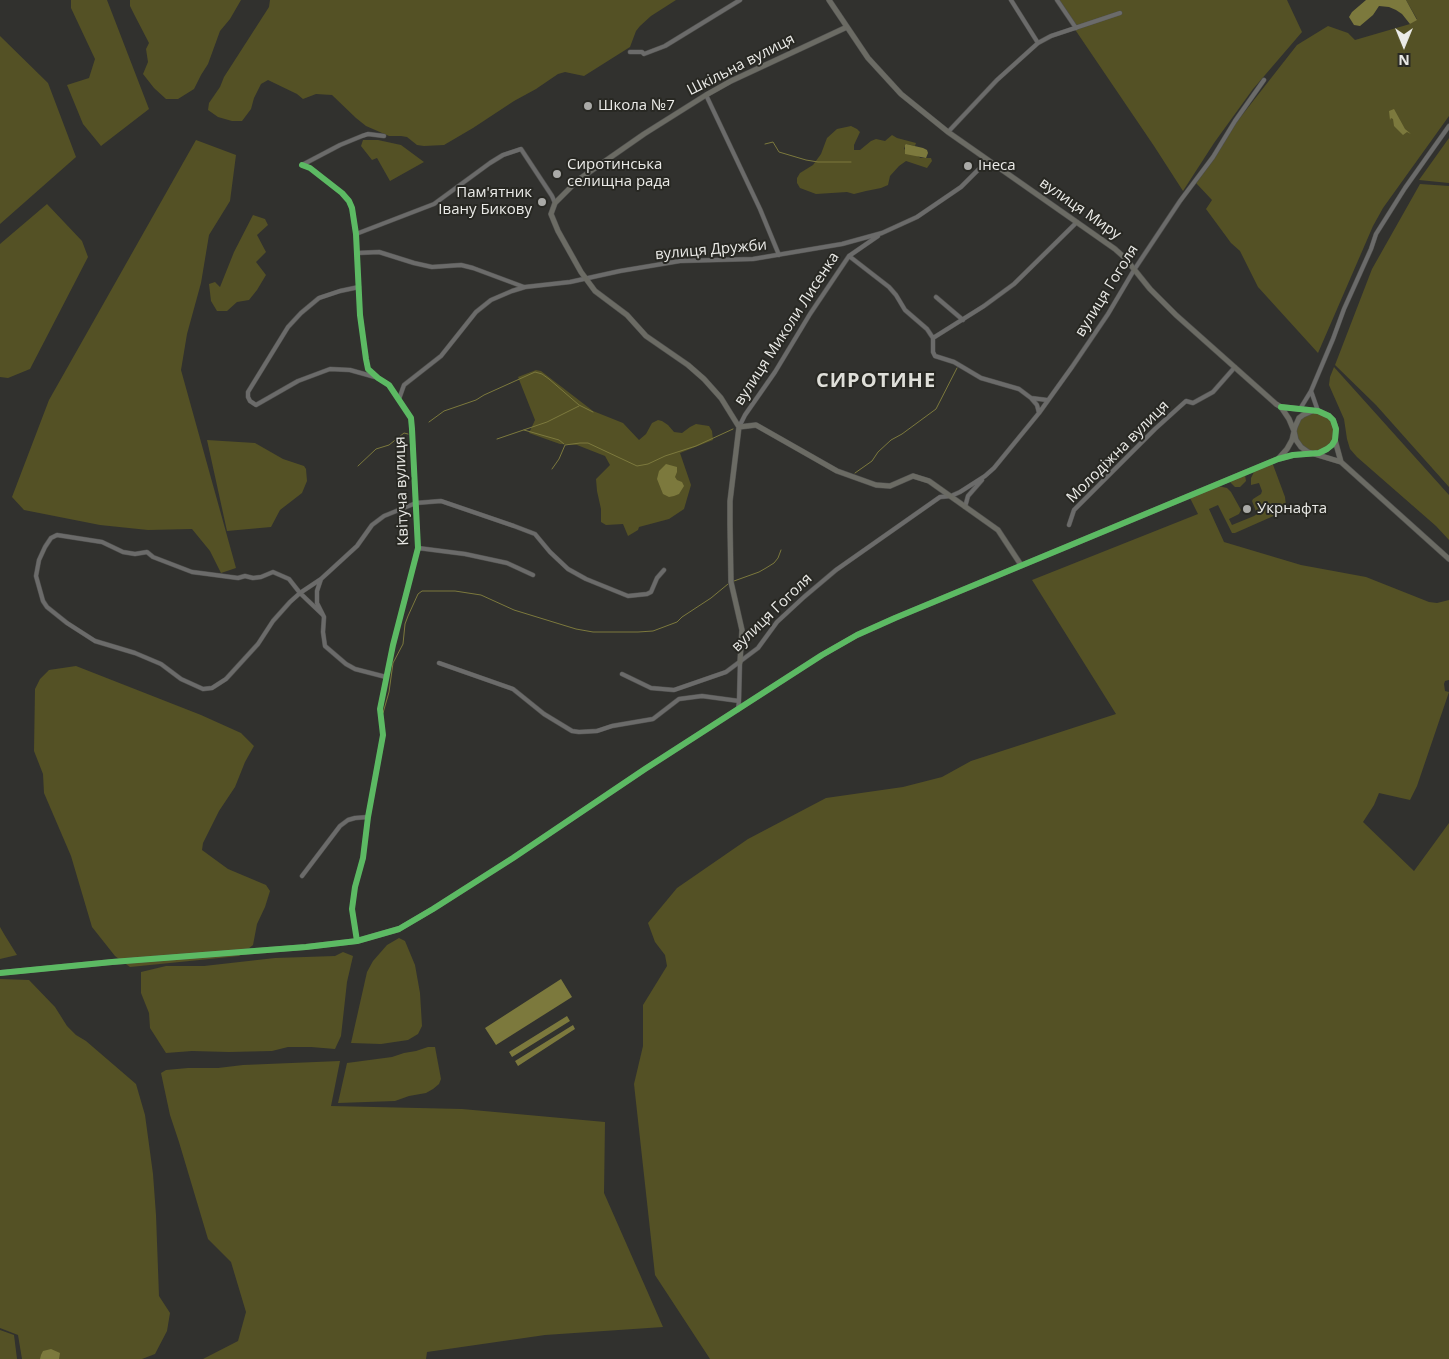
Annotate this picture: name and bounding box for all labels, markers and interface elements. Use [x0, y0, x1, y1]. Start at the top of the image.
north arrow [1379, 20, 1429, 70]
street label: Шкільна вулиця [684, 30, 798, 100]
text: N [1398, 51, 1410, 70]
place label: Школа №7 [598, 97, 675, 115]
marker: Школа №7 [582, 100, 594, 112]
place label: Сиротинська селищна рада [567, 156, 670, 191]
place label: Інеса [978, 157, 1016, 175]
marker: Інеса [962, 160, 974, 172]
marker: Сиротинська селищна рада [551, 168, 563, 180]
street label: вулиця Миру [1036, 174, 1124, 244]
place label: Пам'ятник Івану Бикову [438, 184, 532, 219]
marker: Пам'ятник Івану Бикову [536, 196, 548, 208]
street label: вулиця Дружби [654, 236, 768, 264]
street label: вулиця Гоголя [1072, 242, 1142, 340]
street label: вулиця Миколи Лисенка [731, 249, 843, 409]
district label: СИРОТИНЕ [815, 369, 937, 393]
street label: Молодіжна вулиця [1063, 397, 1173, 507]
street label: Квітуча вулиця [391, 436, 413, 546]
place label: Укрнафта [1257, 500, 1327, 518]
marker: Укрнафта [1241, 503, 1253, 515]
street label: вулиця Гоголя [728, 570, 816, 656]

